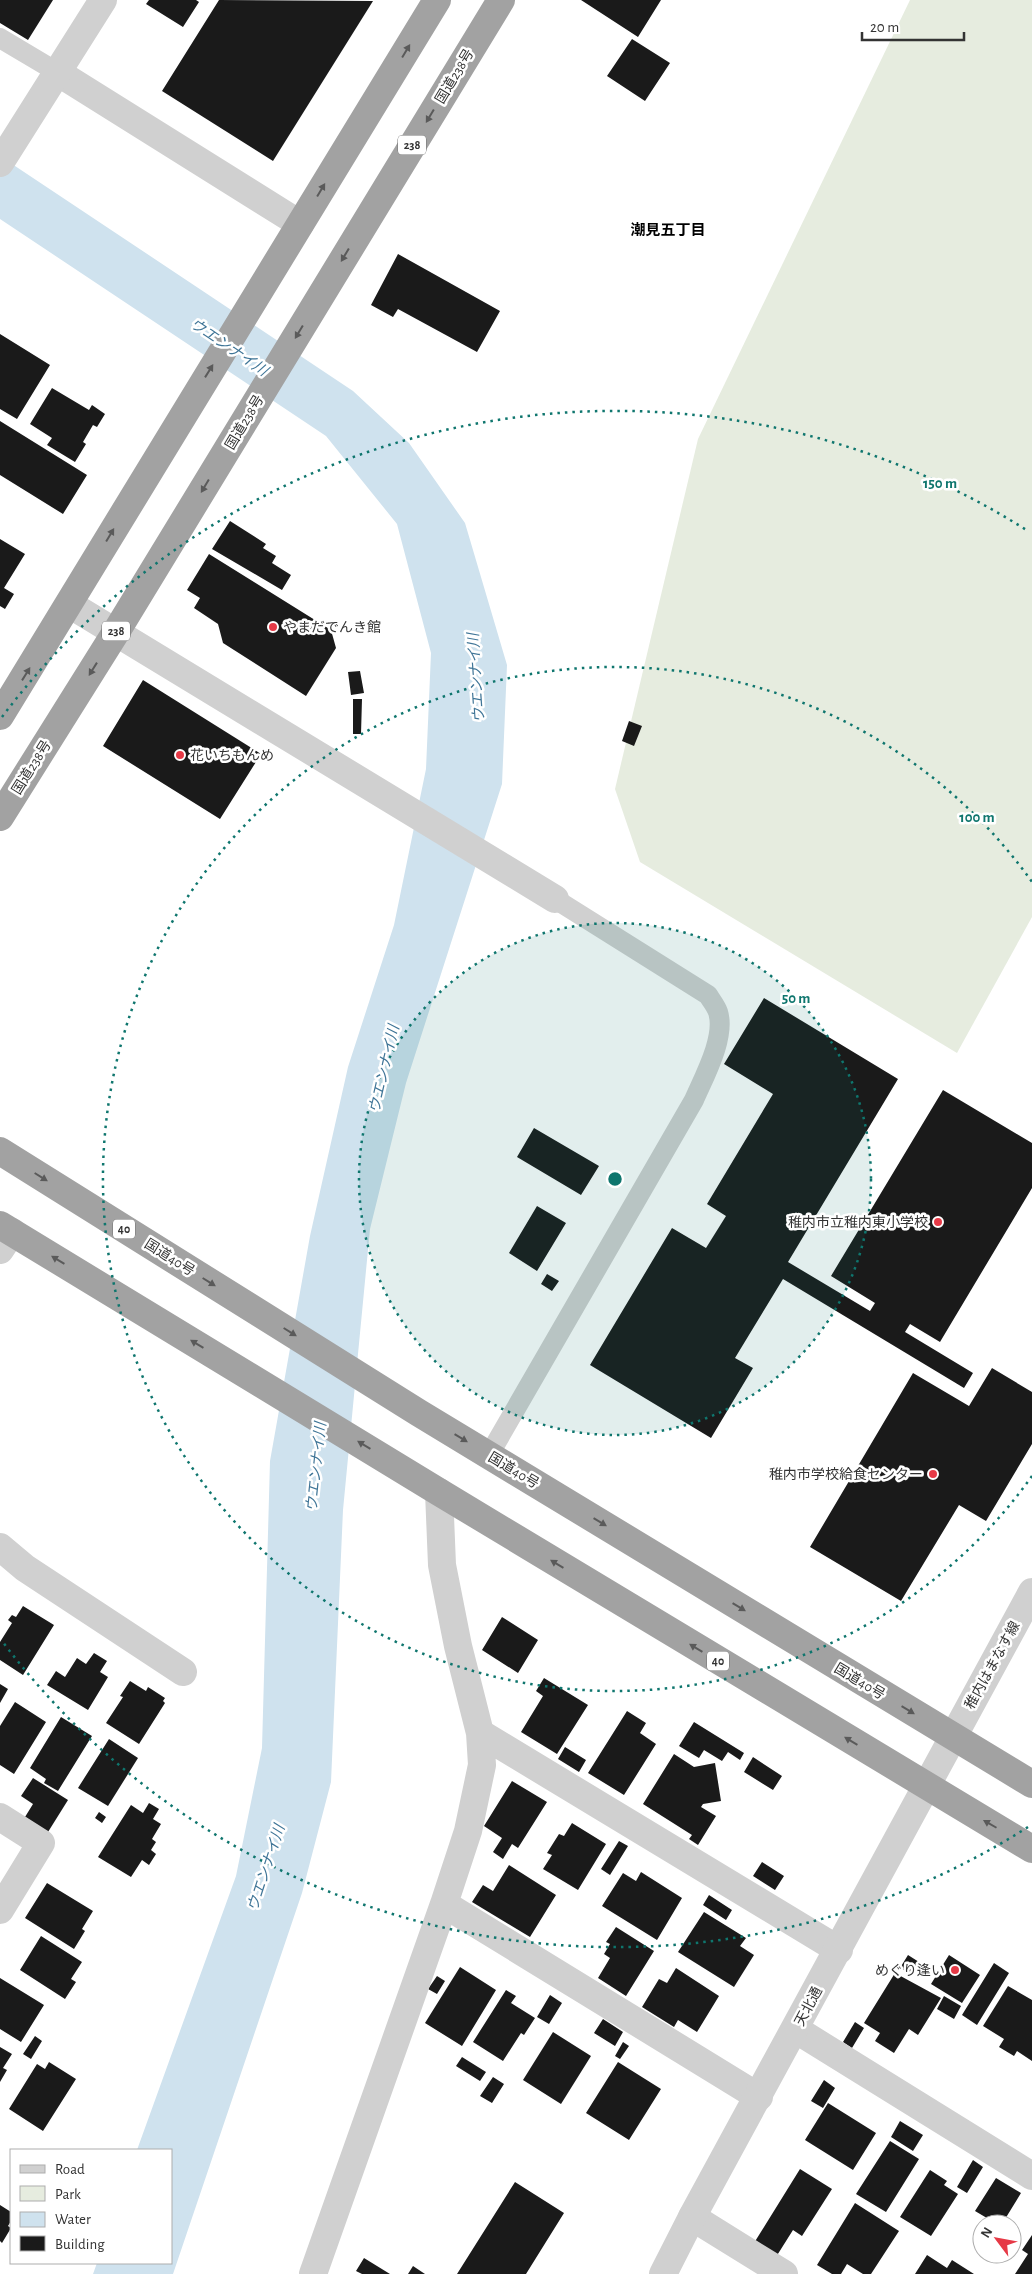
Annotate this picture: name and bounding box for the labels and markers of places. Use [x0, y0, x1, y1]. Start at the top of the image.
place label: やまだでんき館 [283, 620, 381, 635]
marker: やまだでんき館 [267, 621, 279, 633]
place label: 花いちもんめ [190, 748, 274, 763]
marker: 花いちもんめ [174, 749, 186, 761]
centre of rings [606, 1170, 624, 1188]
place label: 稚内市立稚内東小学校 [788, 1215, 928, 1230]
marker: 稚内市立稚内東小学校 [932, 1216, 944, 1228]
place label: 稚内市学校給食センター [769, 1466, 923, 1482]
marker: 稚内市学校給食センター [927, 1468, 939, 1480]
place label: めぐり逢い [875, 1963, 945, 1978]
marker: めぐり逢い [949, 1964, 961, 1976]

